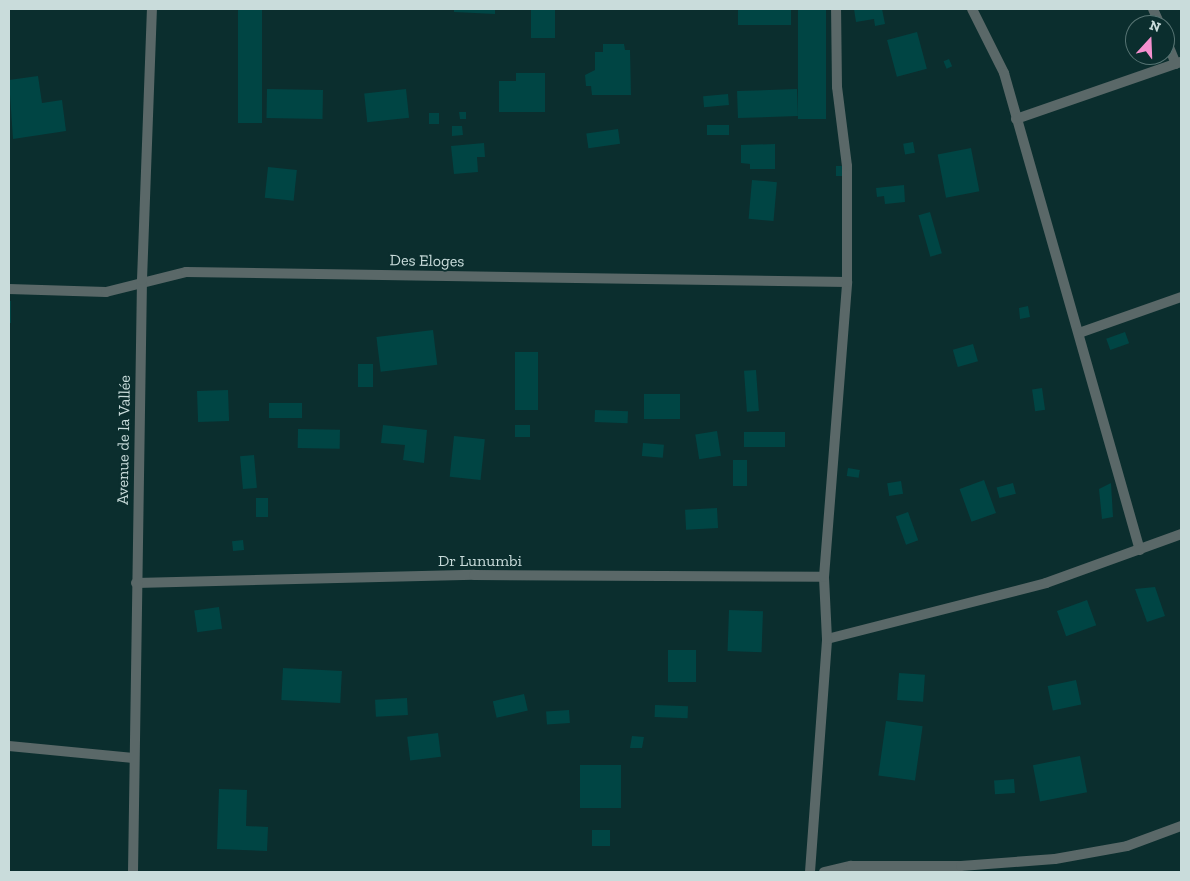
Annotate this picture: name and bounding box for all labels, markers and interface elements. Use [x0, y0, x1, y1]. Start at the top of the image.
north arrow [1125, 15, 1175, 65]
text: N [1147, 17, 1163, 36]
street label: Des Eloges [390, 251, 464, 271]
street label: Avenue de la Vallée [113, 375, 135, 505]
street label: Dr Lunumbi [438, 551, 522, 571]

